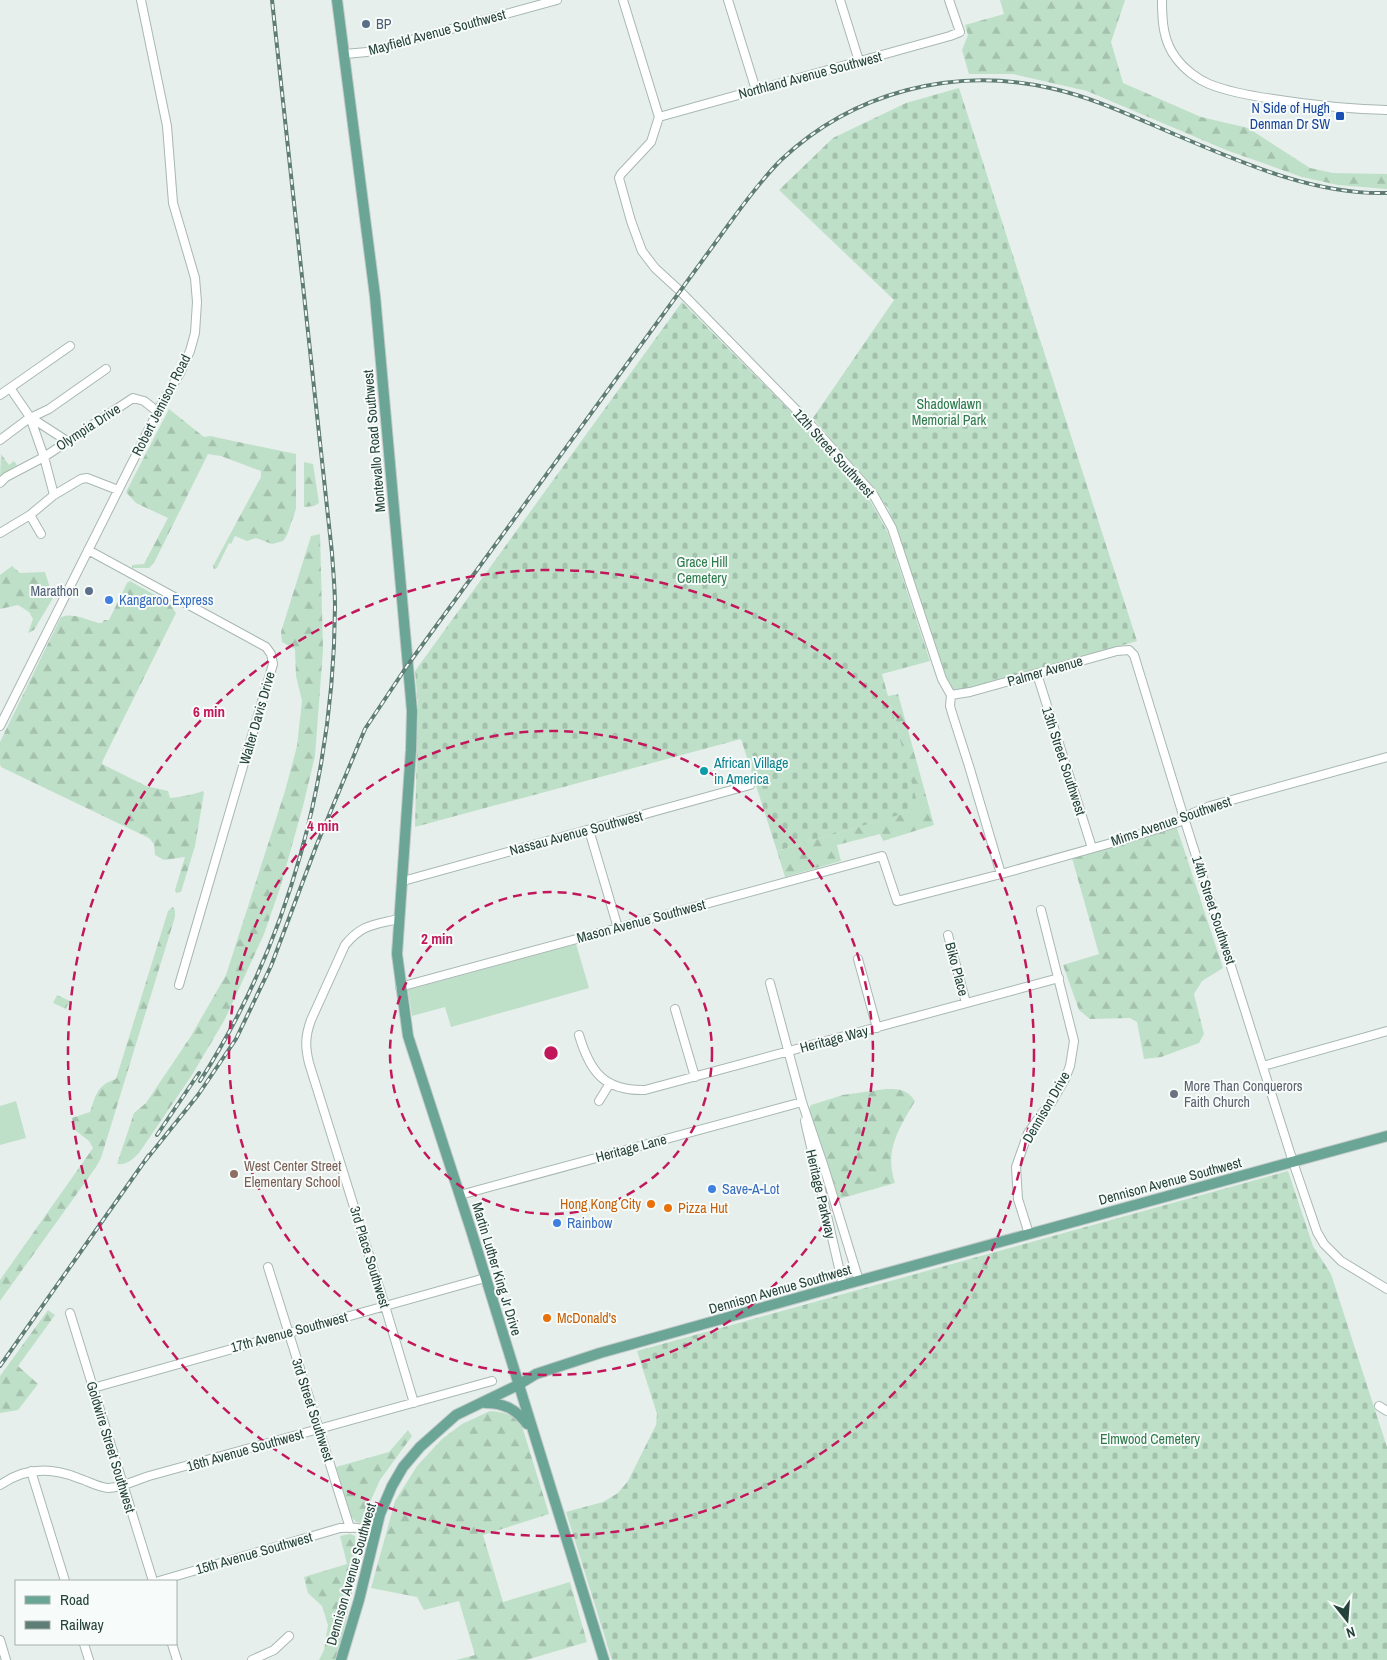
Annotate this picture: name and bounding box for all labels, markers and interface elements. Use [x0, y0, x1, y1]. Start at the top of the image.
street label: Mayfield Avenue Southwest [366, 5, 508, 59]
place label: BP [376, 15, 392, 33]
marker: BP [360, 18, 372, 30]
street label: Northland Avenue Southwest [736, 47, 884, 103]
place label: N Side of Hugh Denman Dr SW [1250, 99, 1330, 133]
marker: N Side of Hugh Denman Dr SW [1334, 110, 1346, 122]
street label: Robert Jemison Road [128, 351, 194, 459]
street label: Montevallo Road Southwest [359, 369, 389, 513]
park label: Shadowlawn Memorial Park [912, 395, 987, 429]
street label: Olympia Drive [52, 399, 124, 455]
street label: 12th Street Southwest [790, 405, 878, 501]
park label: Grace Hill Cemetery [676, 553, 728, 587]
place label: Marathon [31, 582, 79, 600]
marker: Marathon [83, 585, 95, 597]
place label: Kangaroo Express [119, 591, 214, 609]
marker: Kangaroo Express [103, 594, 115, 606]
street label: Palmer Avenue [1005, 652, 1085, 690]
street label: Walter Davis Drive [235, 669, 279, 767]
text: 6 min [193, 701, 225, 722]
street label: 13th Street Southwest [1038, 704, 1090, 818]
place label: African Village in America [713, 754, 788, 788]
marker: African Village in America [698, 765, 710, 777]
street label: Mims Avenue Southwest [1108, 792, 1234, 850]
street label: Nassau Avenue Southwest [507, 807, 645, 859]
text: 4 min [307, 815, 339, 836]
street label: 14th Street Southwest [1188, 853, 1240, 967]
street label: Mason Avenue Southwest [575, 895, 707, 947]
text: 2 min [421, 928, 453, 949]
street label: Biko Place [941, 940, 973, 998]
street label: Heritage Way [798, 1021, 870, 1057]
centre of rings [542, 1044, 560, 1062]
street label: Dennison Drive [1018, 1068, 1074, 1146]
place label: More Than Conquerors Faith Church [1184, 1077, 1303, 1111]
marker: More Than Conquerors Faith Church [1168, 1088, 1180, 1100]
street label: Heritage Lane [594, 1130, 668, 1166]
street label: Heritage Parkway [802, 1148, 840, 1241]
street label: Dennison Avenue Southwest [1097, 1153, 1243, 1209]
place label: West Center Street Elementary School [244, 1157, 341, 1191]
marker: West Center Street Elementary School [228, 1168, 240, 1180]
place label: Save-A-Lot [722, 1180, 779, 1198]
marker: Save-A-Lot [706, 1183, 718, 1195]
place label: Hong Kong City [560, 1195, 641, 1213]
marker: Hong Kong City [645, 1198, 657, 1210]
place label: Pizza Hut [678, 1199, 728, 1217]
street label: Martin Luther King Jr Drive [468, 1200, 526, 1338]
marker: Pizza Hut [662, 1202, 674, 1214]
street label: 3rd Place Southwest [346, 1204, 394, 1310]
place label: Rainbow [567, 1214, 613, 1232]
marker: Rainbow [551, 1217, 563, 1229]
street label: Dennison Avenue Southwest [707, 1260, 853, 1318]
street label: 17th Avenue Southwest [228, 1308, 350, 1356]
place label: McDonald's [557, 1309, 617, 1327]
marker: McDonald's [541, 1312, 553, 1324]
street label: 3rd Street Southwest [288, 1356, 338, 1464]
street label: Goldwire Street Southwest [82, 1379, 140, 1515]
street label: 16th Avenue Southwest [185, 1425, 305, 1475]
park label: Elmwood Cemetery [1100, 1430, 1200, 1448]
street label: Dennison Avenue Southwest [322, 1501, 380, 1647]
street label: 15th Avenue Southwest [194, 1528, 314, 1578]
legend [15, 1580, 178, 1645]
text: Road [60, 1589, 89, 1610]
north arrow [1322, 1595, 1372, 1645]
text: Railway [60, 1614, 105, 1635]
text: N [1344, 1623, 1357, 1642]

